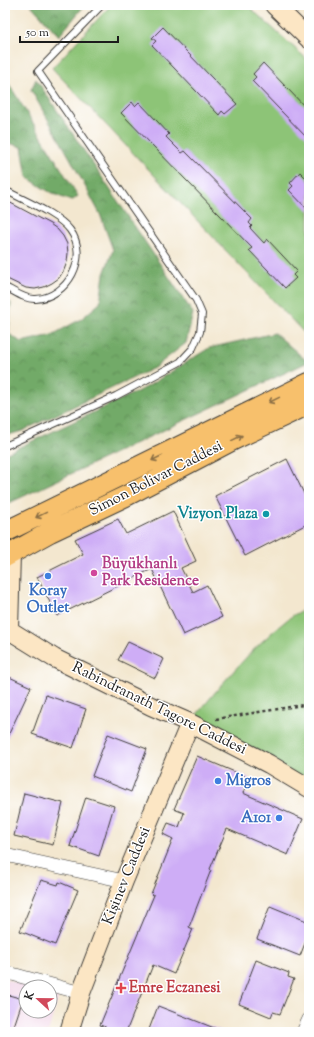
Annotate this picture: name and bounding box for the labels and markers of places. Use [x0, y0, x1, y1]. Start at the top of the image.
place label: Vizyon Plaza [177, 504, 258, 525]
marker: Vizyon Plaza [261, 509, 271, 519]
place label: Büyükhanlı Park Residence [102, 554, 199, 592]
marker: Büyükhanlı Park Residence [89, 568, 99, 578]
marker: Koray Outlet [43, 571, 53, 581]
place label: Koray Outlet [27, 581, 70, 619]
place label: Migros [226, 771, 271, 792]
marker: Migros [213, 776, 223, 786]
place label: A101 [241, 808, 272, 829]
marker: A101 [274, 813, 284, 823]
place label: Emre Eczanesi [129, 978, 221, 999]
marker: Emre Eczanesi [116, 983, 126, 993]

